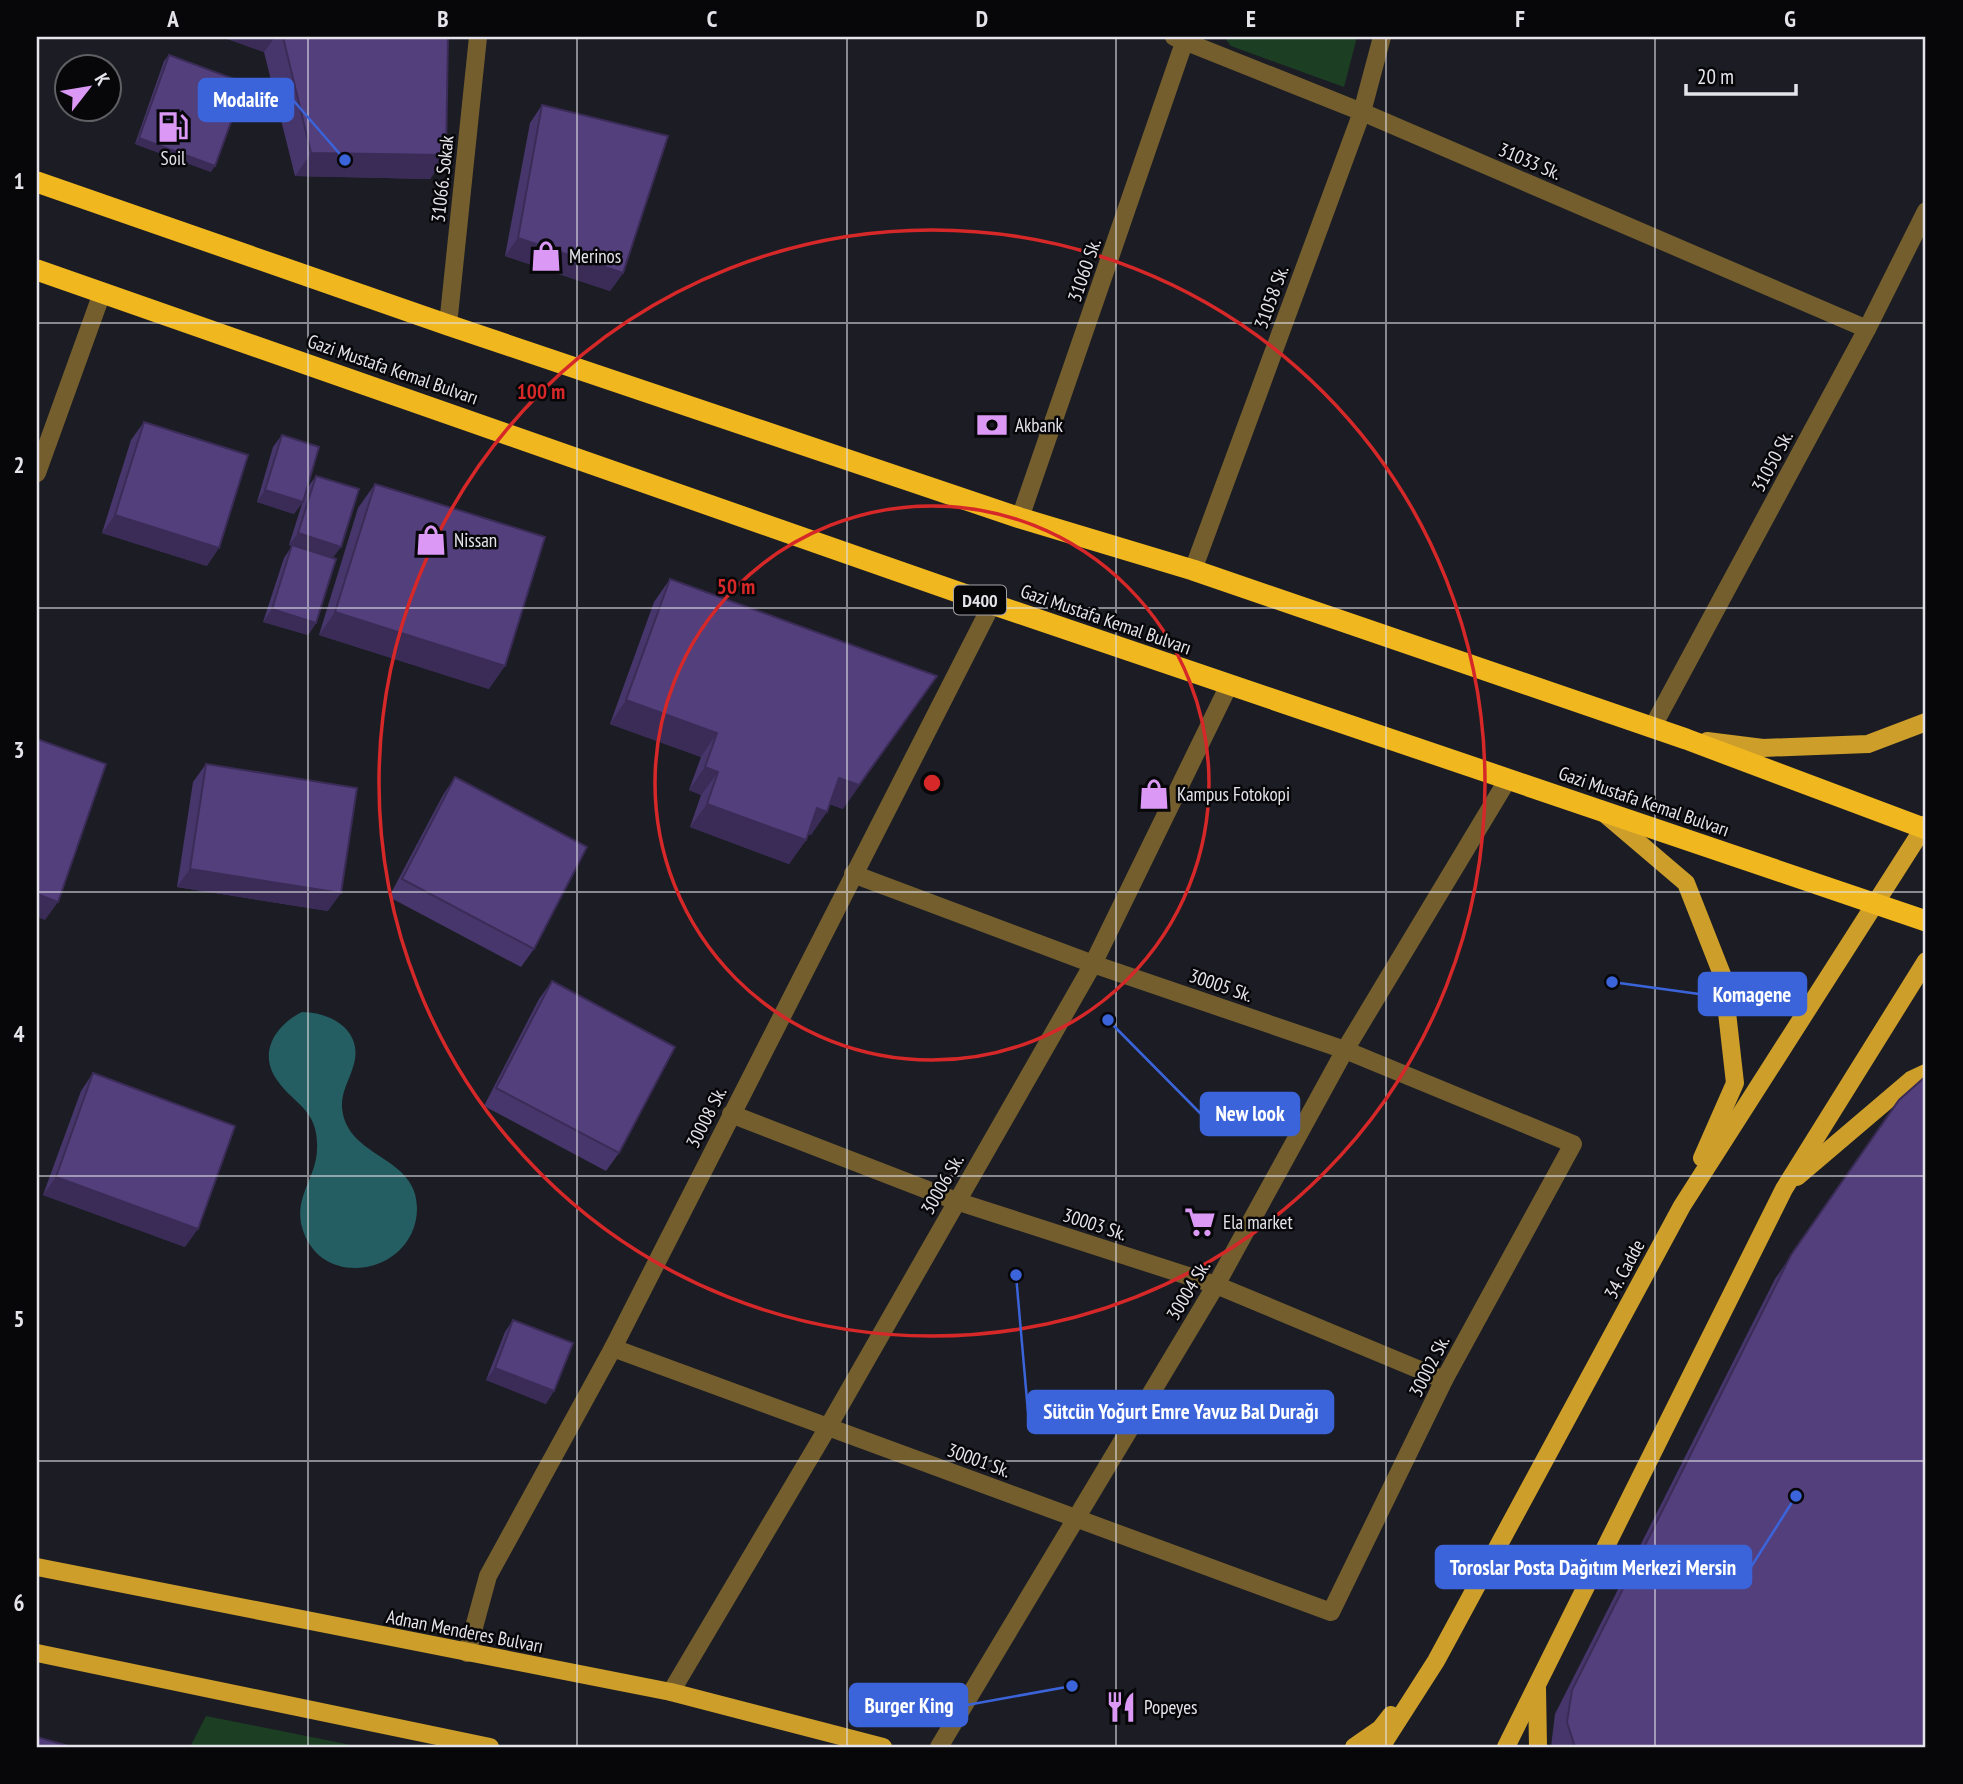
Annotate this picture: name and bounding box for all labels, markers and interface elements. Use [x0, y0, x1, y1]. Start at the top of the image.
text: A [166, 4, 179, 33]
text: B [437, 4, 449, 33]
text: C [707, 4, 718, 33]
text: D [976, 4, 988, 33]
text: E [1246, 4, 1256, 33]
text: F [1515, 4, 1525, 33]
text: G [1784, 4, 1796, 33]
north arrow [52, 52, 122, 122]
scale bar [1686, 52, 1797, 96]
text: 20 m [1697, 63, 1734, 90]
text: K [90, 69, 115, 90]
callout: Modalife [199, 79, 293, 121]
text: Modalife [213, 86, 279, 113]
fuel station icon: Soil [156, 110, 190, 144]
street label: 31066. Sokak [425, 134, 459, 224]
street label: 31033 Sk. [1495, 137, 1565, 185]
place label: Soil [161, 146, 186, 170]
text: 1 [14, 166, 25, 195]
street label: 31060 Sk. [1062, 235, 1106, 305]
shop icon: Merinos [529, 239, 563, 273]
place label: Merinos [569, 244, 621, 268]
street label: 31058 Sk. [1248, 262, 1294, 332]
street label: Gazi Mustafa Kemal Bulvarı [305, 329, 481, 409]
text: 100 m [517, 378, 565, 405]
bank icon: Akbank [975, 408, 1009, 442]
place label: Akbank [1015, 413, 1064, 437]
street label: 31050 Sk. [1746, 426, 1798, 496]
text: 2 [14, 450, 25, 479]
shop icon: Nissan [414, 523, 448, 557]
place label: Nissan [454, 528, 497, 552]
text: 50 m [717, 573, 755, 600]
street label: Gazi Mustafa Kemal Bulvarı [1018, 579, 1194, 659]
road number: D400 [954, 586, 1006, 614]
text: 3 [14, 735, 25, 764]
street label: Gazi Mustafa Kemal Bulvarı [1556, 761, 1732, 841]
centre of rings [920, 771, 944, 795]
shop icon: Kampus Fotokopi [1137, 777, 1171, 811]
place label: Kampus Fotokopi [1177, 782, 1290, 806]
street label: 30005 Sk. [1186, 963, 1256, 1007]
callout: Komagene [1699, 973, 1806, 1015]
text: Komagene [1713, 981, 1791, 1008]
text: 4 [14, 1019, 25, 1048]
street label: 30008 Sk. [680, 1082, 732, 1152]
callout: New look [1201, 1093, 1299, 1135]
text: New look [1215, 1100, 1285, 1127]
street label: 30006 Sk. [915, 1150, 969, 1218]
street label: 30003 Sk. [1060, 1202, 1130, 1246]
supermarket icon: Ela market [1183, 1205, 1217, 1239]
place label: Ela market [1223, 1210, 1293, 1234]
street label: 34. Cadde [1598, 1235, 1650, 1303]
street label: 30004 Sk. [1161, 1256, 1215, 1324]
text: 5 [14, 1304, 25, 1333]
street label: 30002 Sk. [1403, 1331, 1455, 1401]
callout: Sütcün Yoğurt Emre Yavuz Bal Durağı [1028, 1391, 1333, 1433]
text: Sütcün Yoğurt Emre Yavuz Bal Durağı [1043, 1398, 1319, 1425]
street label: 30001 Sk. [944, 1437, 1014, 1483]
callout: Toroslar Posta Dağıtım Merkezi Mersin [1436, 1546, 1751, 1588]
text: Toroslar Posta Dağıtım Merkezi Mersin [1450, 1554, 1736, 1581]
text: 6 [14, 1588, 25, 1617]
street label: Adnan Menderes Bulvarı [385, 1604, 545, 1658]
callout: Burger King [850, 1684, 967, 1726]
restaurant icon: Popeyes [1104, 1690, 1138, 1724]
text: Burger King [865, 1692, 953, 1719]
place label: Popeyes [1144, 1695, 1197, 1719]

